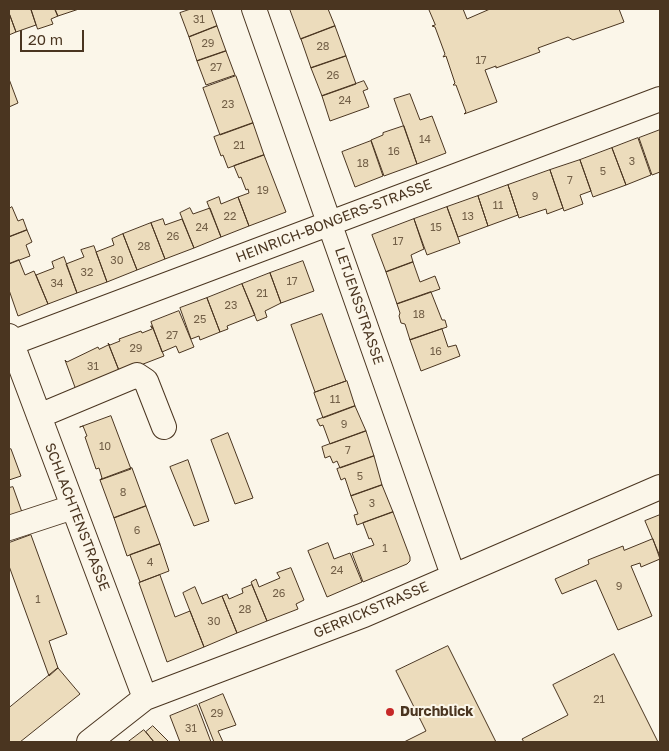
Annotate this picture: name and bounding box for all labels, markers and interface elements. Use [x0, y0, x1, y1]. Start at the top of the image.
house number: 31 [193, 13, 205, 27]
scale bar [22, 20, 86, 52]
text: 20 m [28, 30, 63, 48]
house number: 29 [201, 37, 215, 51]
house number: 28 [316, 40, 330, 54]
house number: 17 [475, 54, 487, 68]
house number: 27 [210, 61, 222, 75]
house number: 26 [326, 69, 340, 83]
house number: 24 [338, 94, 352, 108]
house number: 23 [222, 98, 234, 112]
house number: 14 [419, 133, 431, 147]
house number: 21 [233, 139, 245, 153]
house number: 16 [388, 145, 400, 159]
house number: 3 [629, 155, 635, 169]
house number: 18 [357, 157, 369, 171]
house number: 5 [600, 165, 606, 179]
house number: 7 [567, 174, 573, 188]
street label: HEINRICH-BONGERS-STRASSE [233, 176, 435, 266]
house number: 19 [257, 184, 269, 198]
house number: 9 [532, 190, 538, 204]
house number: 11 [493, 199, 503, 213]
house number: 22 [224, 210, 236, 224]
house number: 13 [462, 210, 474, 224]
house number: 24 [195, 221, 209, 235]
house number: 15 [430, 221, 442, 235]
house number: 26 [166, 230, 180, 244]
house number: 17 [392, 235, 404, 249]
house number: 28 [137, 240, 151, 254]
street label: LETJENSSTRASSE [331, 245, 387, 367]
house number: 30 [110, 254, 124, 268]
house number: 32 [81, 266, 93, 280]
house number: 17 [286, 275, 298, 289]
house number: 34 [50, 277, 64, 291]
house number: 21 [256, 287, 268, 301]
house number: 23 [225, 299, 237, 313]
house number: 18 [413, 308, 425, 322]
house number: 25 [194, 313, 206, 327]
house number: 27 [166, 329, 178, 343]
house number: 29 [129, 342, 143, 356]
house number: 16 [430, 345, 442, 359]
house number: 31 [87, 360, 99, 374]
house number: 11 [330, 393, 340, 407]
house number: 9 [341, 418, 347, 432]
house number: 10 [99, 440, 111, 454]
street label: SCHLACHTENSTRASSE [41, 441, 113, 593]
house number: 7 [345, 444, 351, 458]
house number: 5 [357, 470, 363, 484]
house number: 8 [120, 486, 126, 500]
house number: 3 [369, 497, 375, 511]
house number: 6 [134, 524, 140, 538]
house number: 1 [382, 542, 388, 556]
house number: 4 [147, 556, 153, 570]
house number: 24 [330, 564, 344, 578]
street label: GERRICKSTRASSE [311, 578, 431, 642]
house number: 9 [616, 580, 622, 594]
house number: 26 [272, 587, 286, 601]
house number: 1 [35, 593, 41, 607]
house number: 28 [238, 603, 252, 617]
house number: 30 [207, 615, 221, 629]
house number: 21 [593, 693, 605, 707]
place label: Durchblick [400, 704, 473, 720]
marker: Durchblick [384, 706, 396, 718]
house number: 29 [210, 707, 224, 721]
house number: 31 [185, 722, 197, 736]

